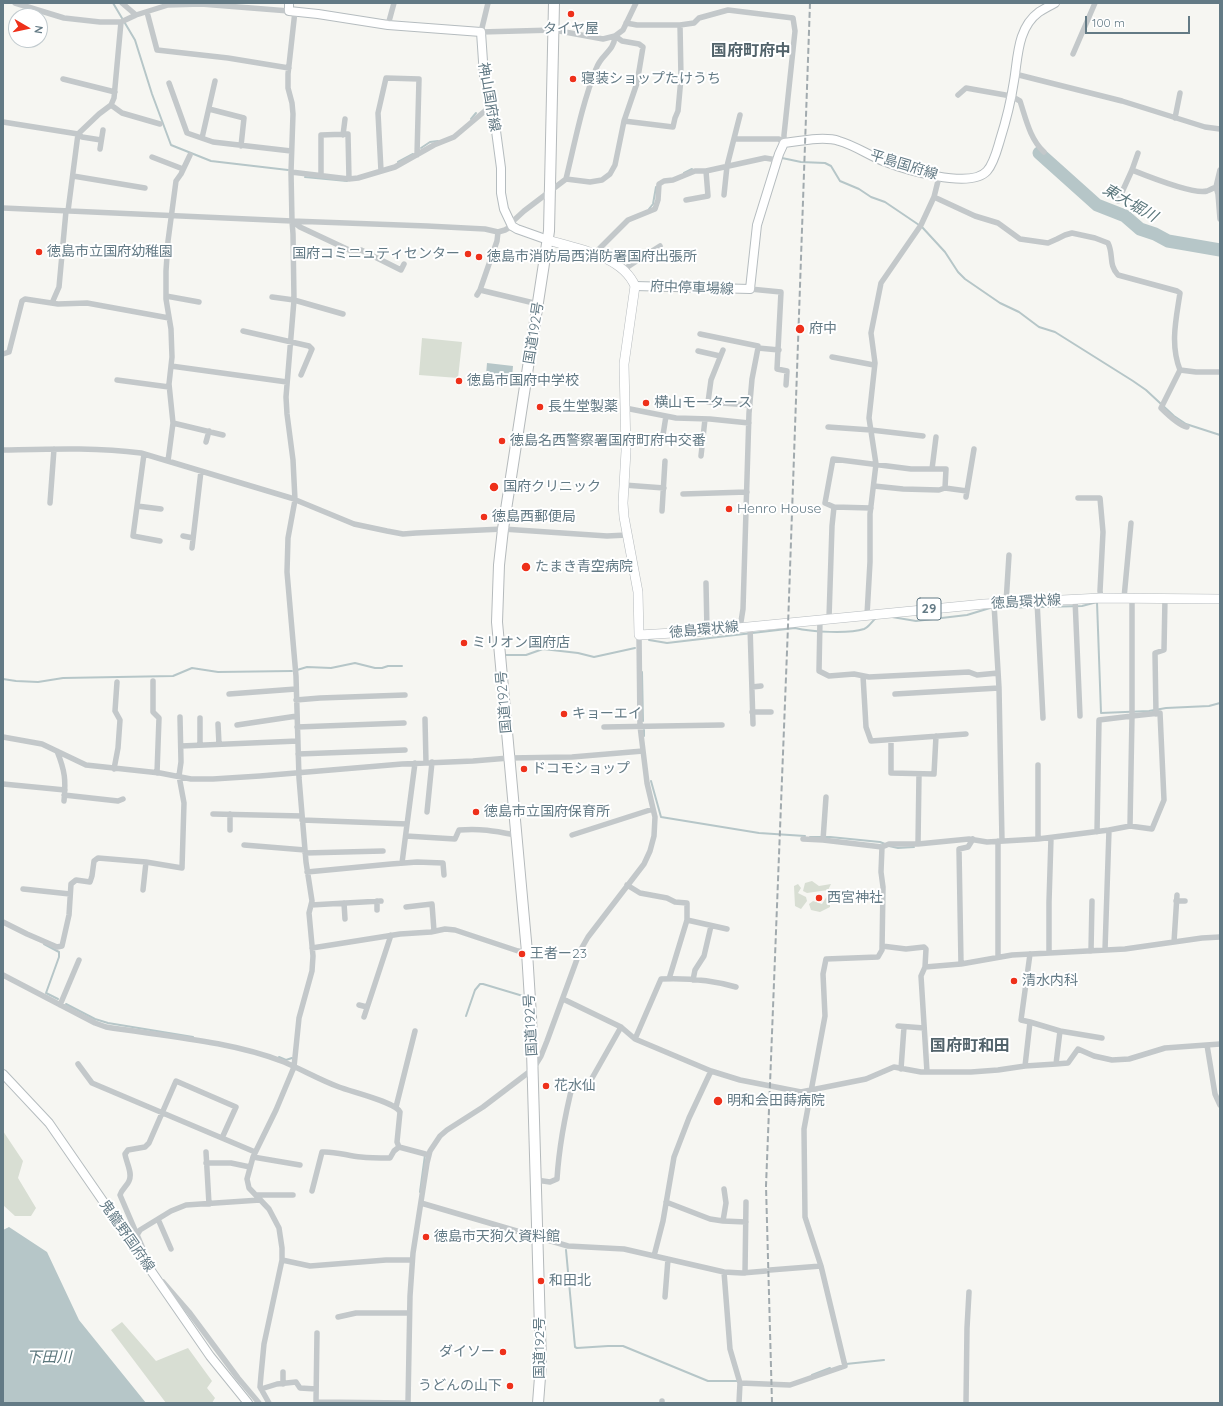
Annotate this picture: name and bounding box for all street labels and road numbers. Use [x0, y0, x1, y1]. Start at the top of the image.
street label: 神山国府線 [475, 61, 503, 133]
street label: 平島国府線 [868, 147, 940, 183]
street label: 府中停車場線 [650, 278, 734, 298]
street label: 国道192号 [521, 301, 547, 365]
street label: 徳島環状線 [991, 592, 1061, 612]
road number: 29 [917, 598, 941, 620]
street label: 徳島環状線 [668, 619, 740, 641]
street label: 国道192号 [493, 670, 515, 734]
street label: 国道192号 [521, 993, 541, 1057]
street label: 鬼籠野国府線 [96, 1197, 158, 1275]
street label: 国道192号 [532, 1317, 548, 1379]

